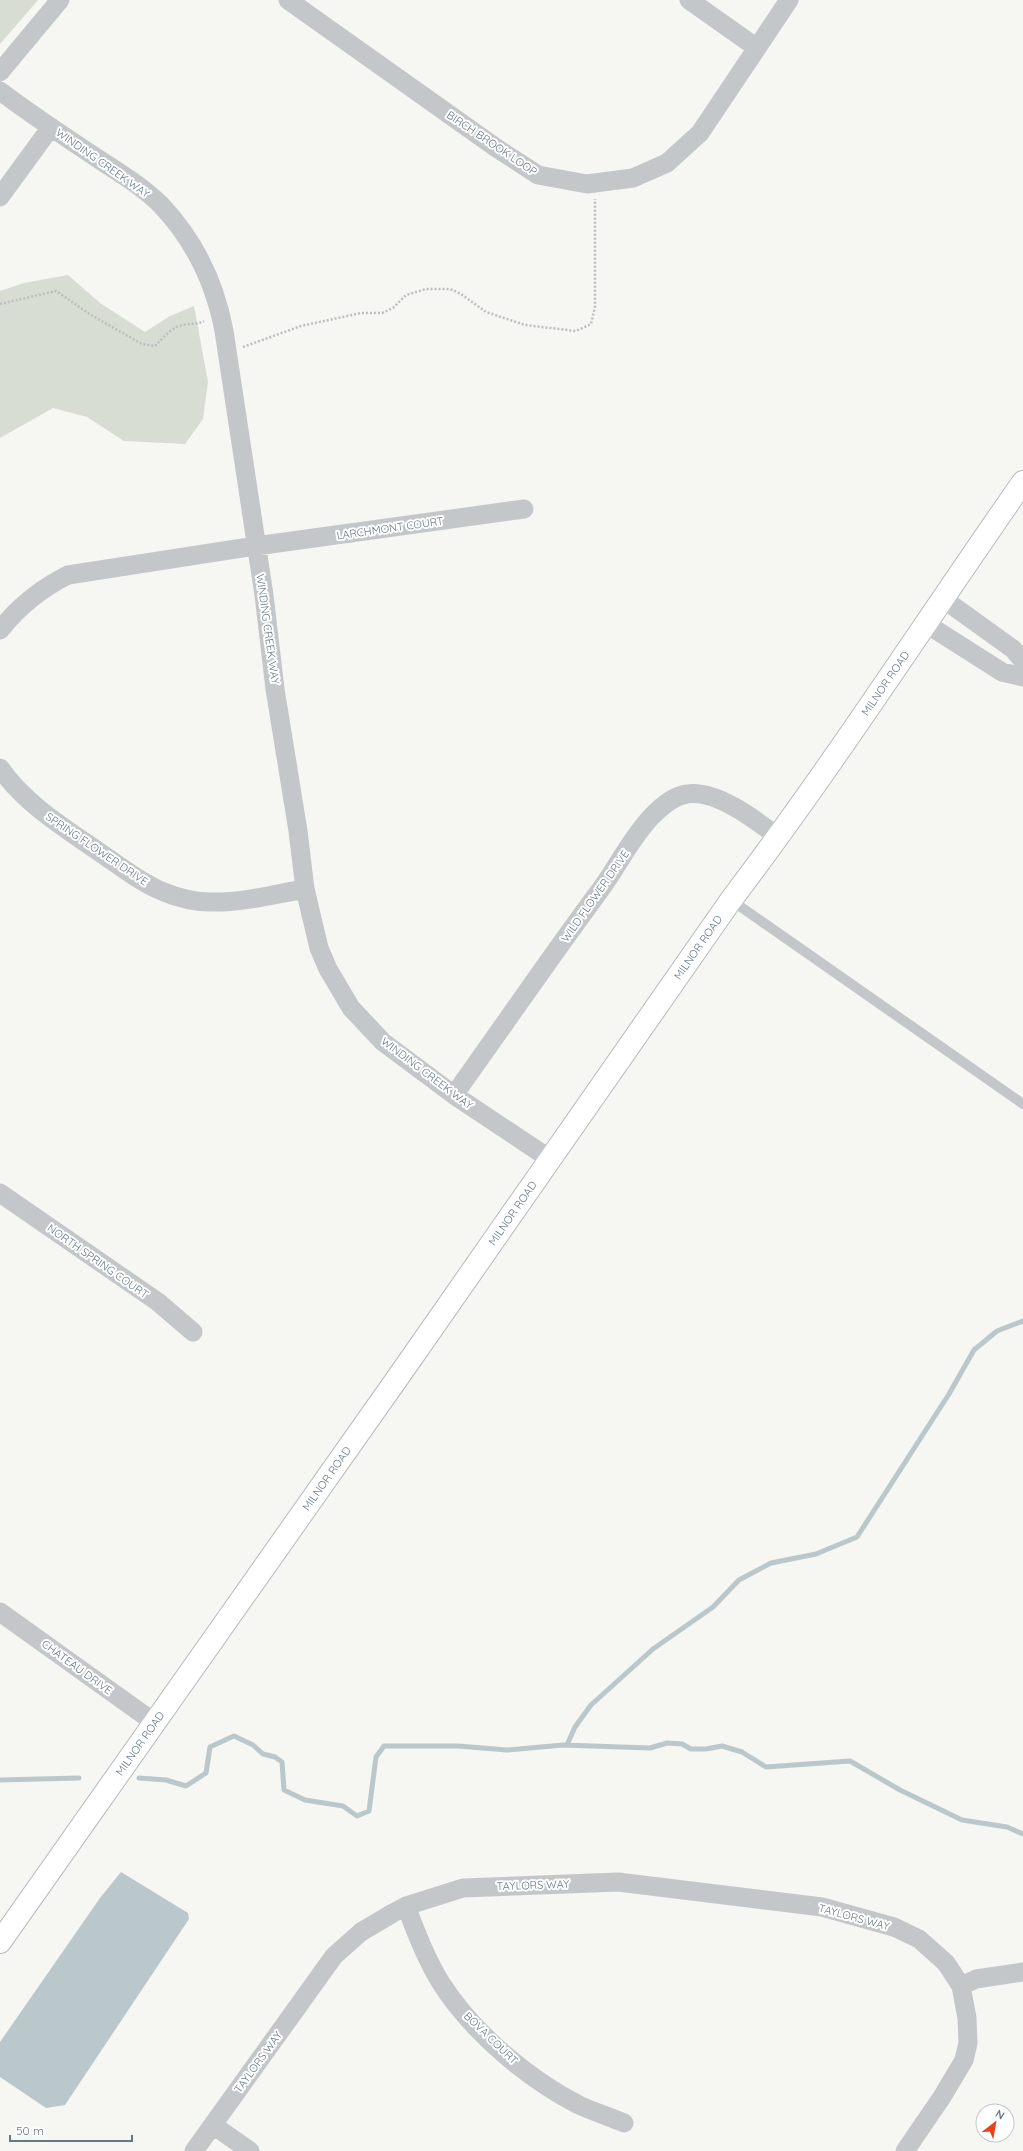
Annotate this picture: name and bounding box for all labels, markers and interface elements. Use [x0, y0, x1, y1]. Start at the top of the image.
street label: BIRCH BROOK LOOP [444, 108, 540, 179]
street label: WINDING CREEK WAY [53, 125, 153, 201]
street label: LARCHMONT COURT [336, 514, 445, 542]
street label: WINDING CREEK WAY [253, 573, 283, 685]
street label: MILNOR ROAD [858, 648, 912, 718]
street label: SPRING FLOWER DRIVE [43, 809, 151, 889]
street label: WILD FLOWER DRIVE [558, 847, 632, 945]
street label: MILNOR ROAD [671, 913, 725, 982]
street label: WINDING CREEK WAY [378, 1034, 476, 1112]
street label: MILNOR ROAD [485, 1178, 540, 1248]
street label: NORTH SPRING COURT [45, 1221, 151, 1301]
street label: MILNOR ROAD [299, 1444, 354, 1513]
street label: CHATEAU DRIVE [39, 1637, 115, 1697]
street label: MILNOR ROAD [113, 1709, 167, 1778]
street label: TAYLORS WAY [496, 1877, 570, 1893]
street label: TAYLORS WAY [817, 1901, 891, 1933]
street label: BOVA COURT [461, 2009, 521, 2068]
street label: TAYLORS WAY [231, 2028, 285, 2096]
north arrow [975, 2103, 1015, 2143]
text: N [993, 2106, 1007, 2123]
scale bar [10, 2117, 132, 2143]
text: 50 m [16, 2123, 44, 2138]

